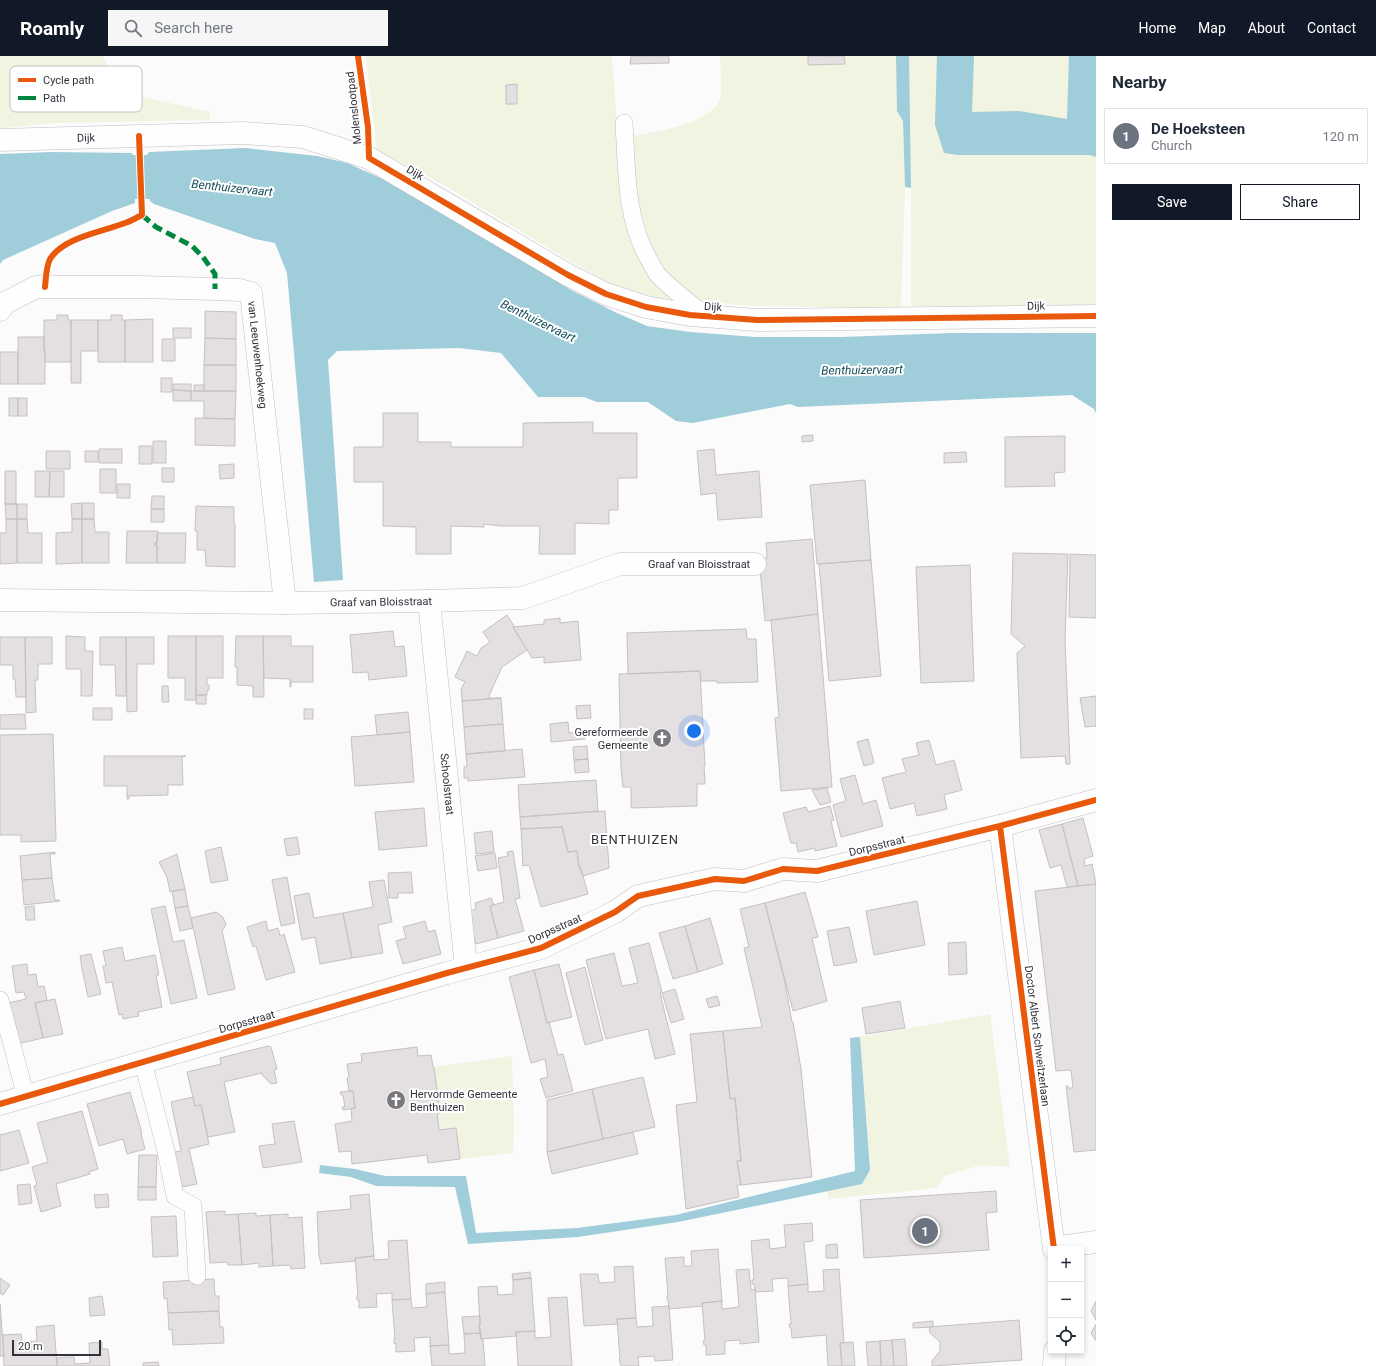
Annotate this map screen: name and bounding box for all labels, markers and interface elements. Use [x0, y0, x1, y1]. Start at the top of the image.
search box [108, 10, 388, 46]
text: Roamly [20, 17, 84, 40]
icon: search [122, 17, 144, 39]
text: Search here [154, 19, 233, 37]
text: Home [1138, 20, 1176, 36]
text: Map [1198, 20, 1226, 36]
text: About [1248, 20, 1285, 36]
text: Contact [1307, 20, 1356, 36]
legend [10, 66, 142, 112]
street label: Molenslootpad [344, 71, 364, 145]
text: Nearby [1112, 72, 1167, 92]
text: Cycle path [43, 74, 94, 87]
text: Path [43, 92, 66, 105]
text: De Hoeksteen [1151, 120, 1245, 138]
text: 1 [1122, 129, 1130, 144]
text: 120 m [1322, 129, 1359, 144]
street label: Dijk [77, 131, 96, 144]
text: Church [1151, 138, 1192, 153]
street label: Dijk [404, 163, 426, 183]
water label: Benthuizervaart [191, 177, 273, 199]
button: Save [1112, 184, 1232, 220]
button: Share [1240, 184, 1360, 220]
water label: Benthuizervaart [498, 297, 578, 345]
street label: Dijk [1027, 299, 1046, 313]
street label: van Leeuwenhoekweg [245, 300, 270, 409]
street label: Dijk [704, 300, 723, 314]
water label: Benthuizervaart [821, 362, 903, 378]
street label: Graaf van Bloisstraat [648, 558, 751, 571]
street label: Graaf van Bloisstraat [330, 594, 433, 609]
your location [684, 721, 704, 741]
place label: Gereformeerde Gemeente [574, 726, 648, 752]
church icon: Gereformeerde Gemeente [651, 727, 673, 749]
street label: Schoolstraat [438, 753, 457, 816]
district label: BENTHUIZEN [591, 832, 679, 847]
street label: Dorpsstraat [848, 833, 907, 859]
street label: Dorpsstraat [526, 911, 584, 947]
street label: Doctor Albert Schweitzerlaan [1022, 965, 1052, 1107]
street label: Dorpsstraat [218, 1008, 277, 1036]
place label: Hervormde Gemeente Benthuizen [410, 1088, 517, 1114]
church icon: Hervormde Gemeente Benthuizen [385, 1089, 407, 1111]
pin: 1 [912, 1216, 938, 1246]
map controls [1048, 1246, 1084, 1354]
button: + [1048, 1246, 1084, 1282]
button: − [1048, 1282, 1084, 1318]
button: locate [1048, 1318, 1084, 1354]
scale bar [12, 1338, 101, 1357]
text: 20 m [18, 1340, 43, 1353]

